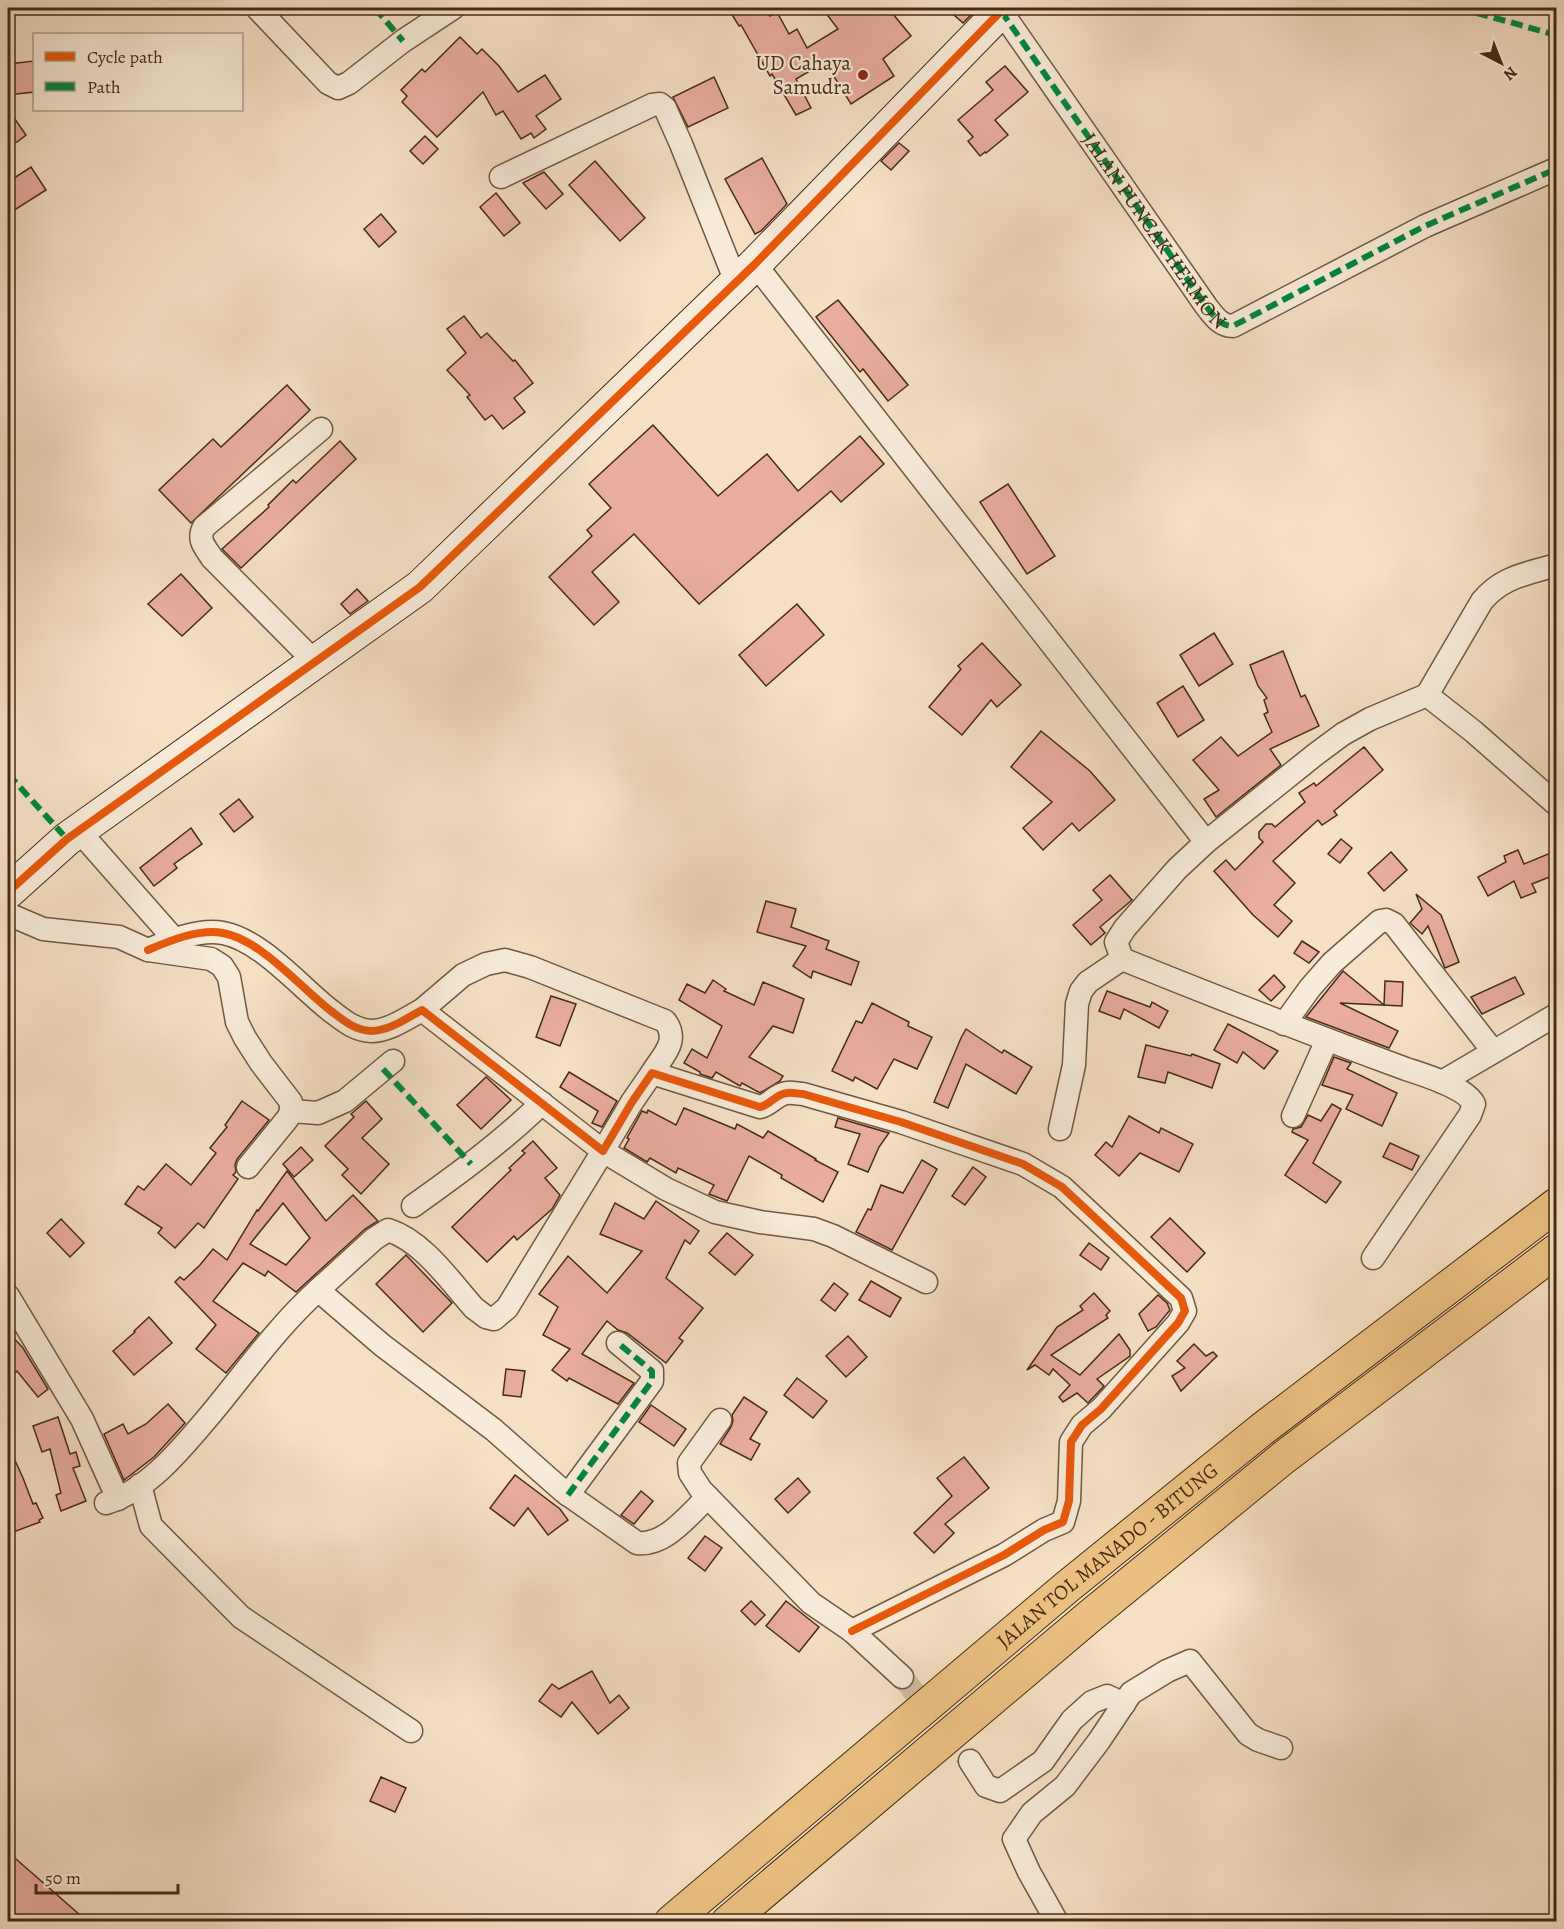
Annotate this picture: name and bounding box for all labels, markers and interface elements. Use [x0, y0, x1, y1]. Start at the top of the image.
legend [33, 33, 243, 111]
north arrow [1471, 33, 1531, 93]
text: Cycle path [87, 45, 163, 69]
place label: UD Cahaya Samudra [755, 49, 851, 101]
text: N [1498, 61, 1522, 86]
marker: UD Cahaya Samudra [856, 68, 870, 82]
text: Path [87, 75, 121, 99]
street label: JALAN PUNCAK HERMON [1076, 127, 1233, 335]
street label: JALAN TOL MANADO - BITUNG [991, 1456, 1224, 1655]
scale bar [36, 1857, 178, 1895]
text: 50 m [45, 1866, 81, 1890]

